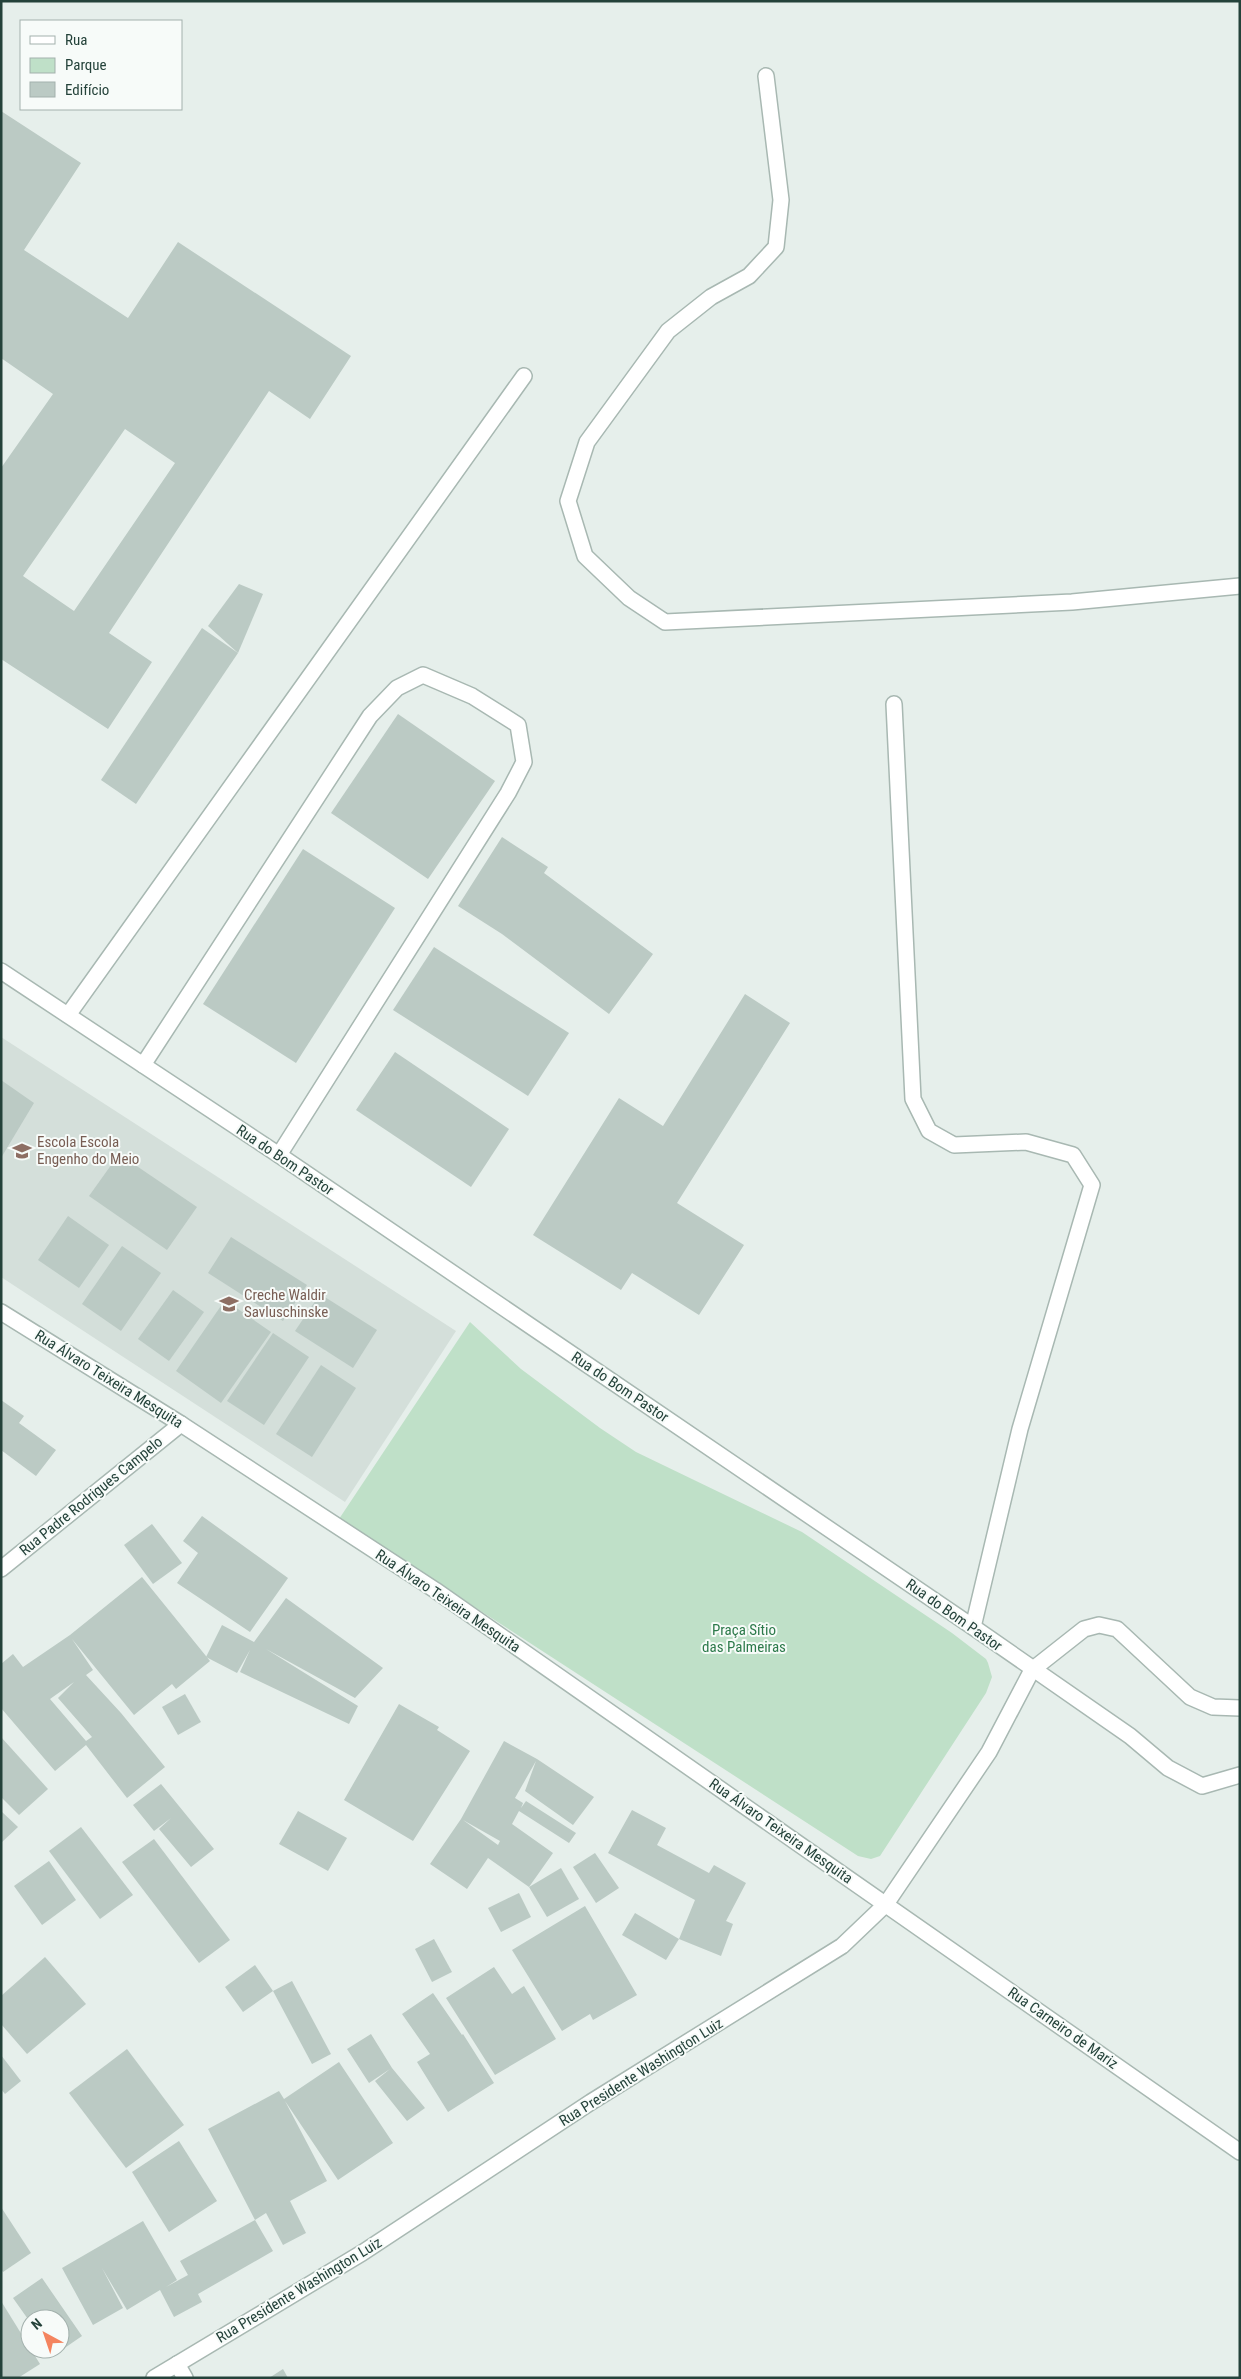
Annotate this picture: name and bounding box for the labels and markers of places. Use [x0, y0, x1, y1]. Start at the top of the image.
place label: Escola Escola Engenho do Meio [37, 1133, 139, 1168]
school or university icon: Escola Escola Engenho do Meio [11, 1140, 33, 1162]
place label: Creche Waldir Savluschinske [244, 1286, 328, 1321]
school or university icon: Creche Waldir Savluschinske [218, 1293, 240, 1315]

